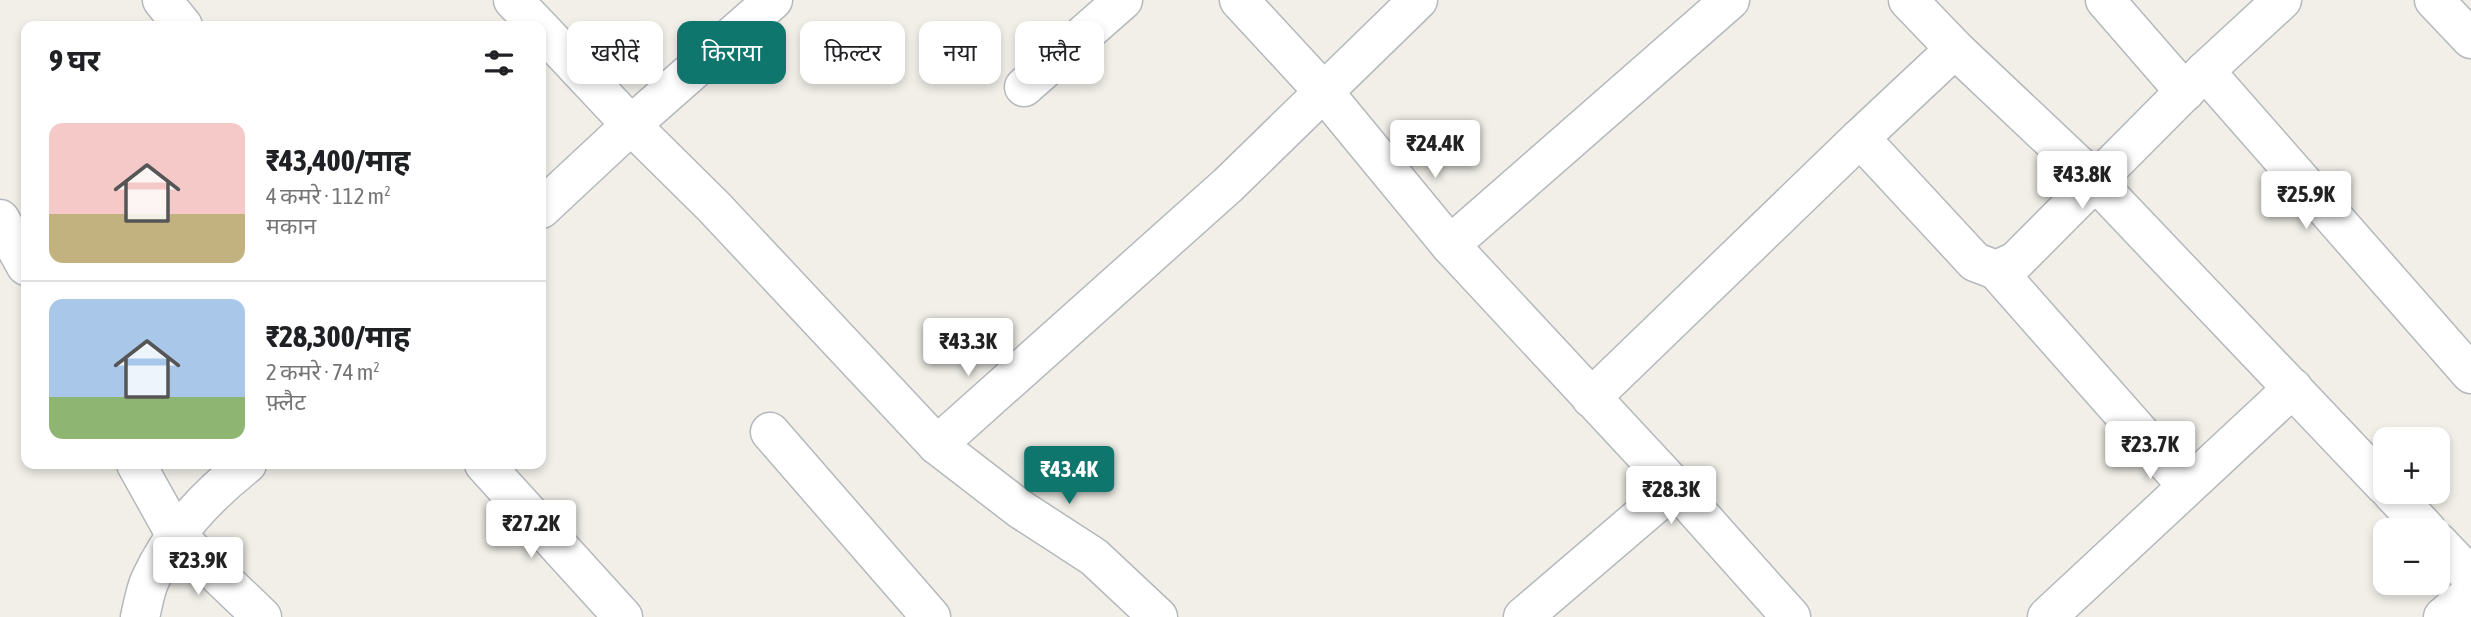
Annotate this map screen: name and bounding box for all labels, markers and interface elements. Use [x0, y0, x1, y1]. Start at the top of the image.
chip: खरीदें [567, 21, 663, 84]
chip: किराया [677, 21, 786, 84]
chip: फ़िल्टर [800, 21, 905, 84]
chip: नया [919, 21, 1001, 84]
chip: फ़्लैट [1015, 21, 1104, 84]
text: 9 घर [49, 43, 100, 77]
icon: filters [480, 44, 518, 82]
pin: ₹24.4K [1378, 120, 1492, 180]
text: ₹24.4K [1406, 130, 1464, 156]
text: ₹43,400/माह [266, 143, 410, 177]
icon: home [105, 151, 189, 235]
pin: ₹43.8K [2025, 152, 2139, 211]
text: ₹43.8K [2053, 161, 2111, 187]
pin: ₹25.9K [2249, 172, 2363, 231]
text: ₹25.9K [2277, 181, 2335, 207]
text: 4 कमरे · 112 m² [266, 183, 391, 209]
text: मकान [266, 213, 316, 239]
pin: ₹43.3K [911, 318, 1025, 378]
text: ₹28,300/माह [266, 319, 410, 353]
icon: home [105, 327, 189, 411]
text: ₹43.3K [939, 328, 997, 354]
text: 2 कमरे · 74 m² [266, 359, 380, 385]
text: फ़्लैट [266, 389, 306, 415]
pin: ₹23.7K [2093, 421, 2207, 481]
map controls [2373, 427, 2450, 595]
button: + [2373, 427, 2450, 504]
text: ₹23.7K [2121, 431, 2179, 457]
pin: ₹43.4K [1012, 447, 1126, 506]
text: ₹43.4K [1040, 456, 1098, 482]
pin: ₹28.3K [1614, 466, 1728, 526]
text: ₹28.3K [1642, 476, 1700, 502]
pin: ₹27.2K [474, 500, 588, 560]
text: ₹27.2K [502, 510, 560, 536]
button: − [2373, 518, 2450, 595]
pin: ₹23.9K [141, 538, 255, 597]
text: ₹23.9K [169, 547, 227, 573]

